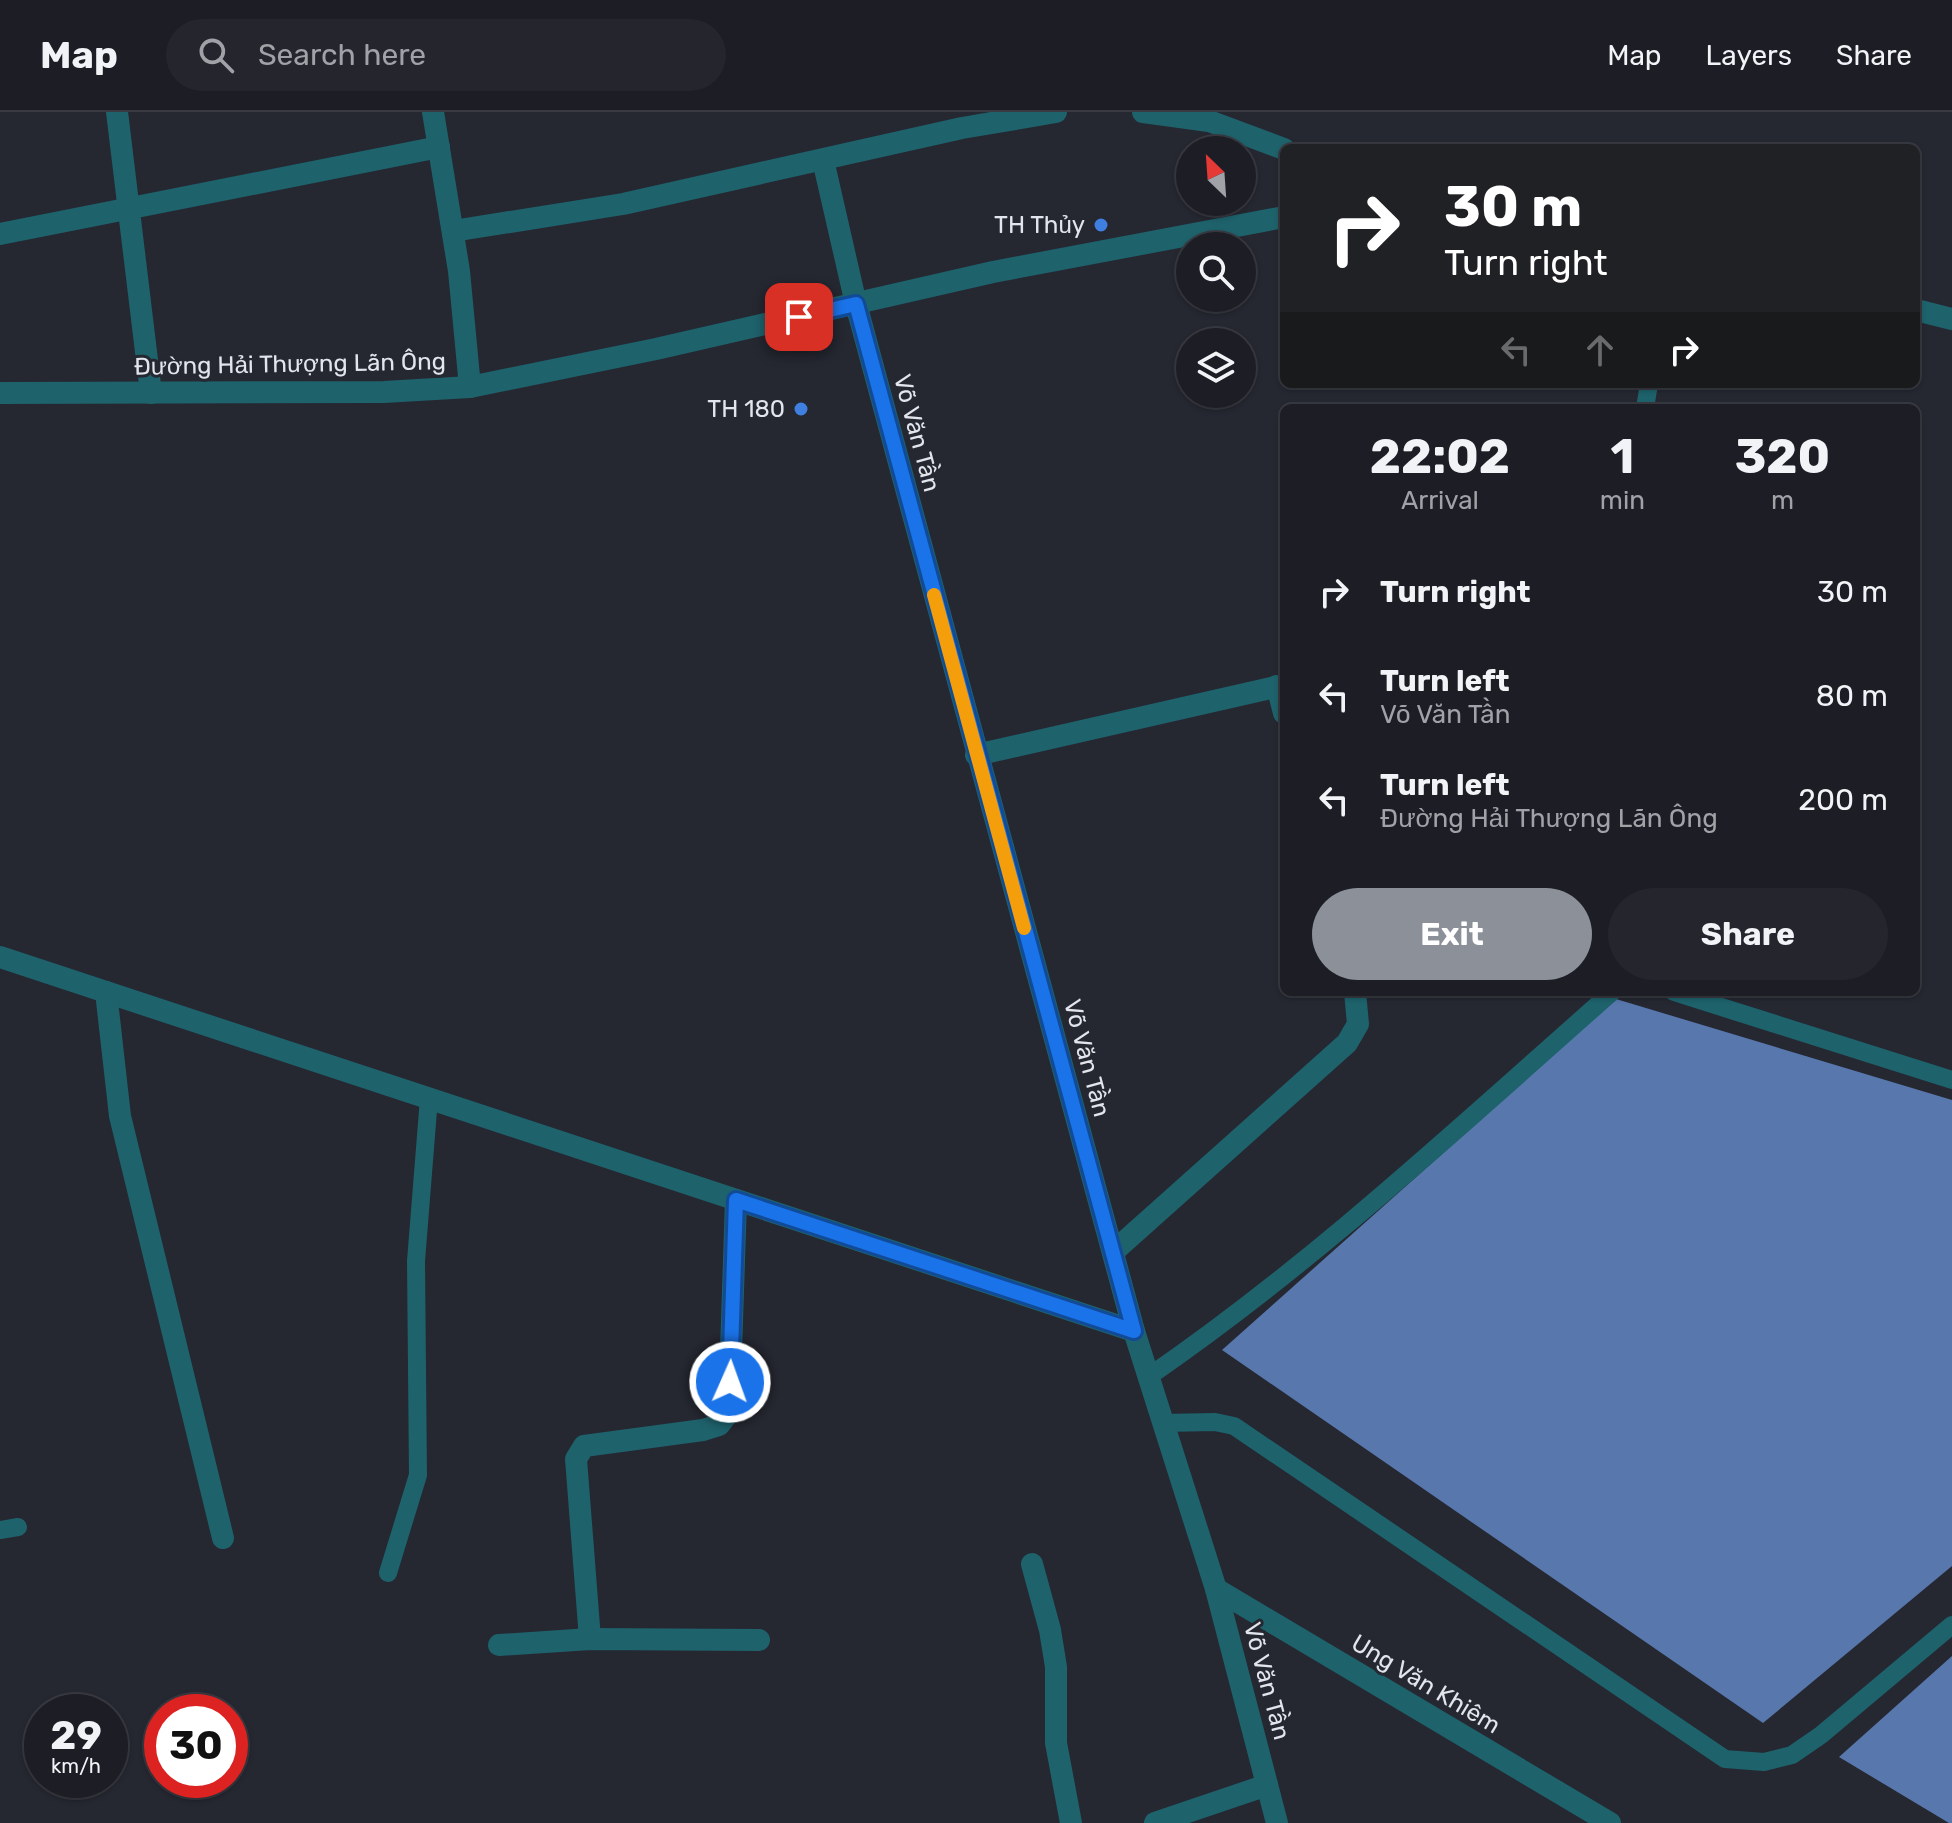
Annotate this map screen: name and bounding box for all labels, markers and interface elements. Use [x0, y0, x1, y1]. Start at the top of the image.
search box [166, 19, 726, 91]
text: Map [40, 32, 118, 78]
icon: search [194, 33, 238, 77]
text: Search here [258, 37, 426, 73]
text: Map [1607, 39, 1662, 72]
text: Layers [1706, 39, 1792, 72]
text: Share [1836, 39, 1912, 72]
north arrow [1176, 136, 1256, 216]
map controls [1176, 136, 1256, 408]
text: 30 m [1444, 174, 1582, 240]
icon: right [1312, 176, 1416, 280]
place label: TH Thủy [994, 211, 1085, 239]
marker: TH Thủy [1092, 216, 1110, 234]
button: search [1176, 232, 1256, 312]
text: Turn right [1444, 241, 1608, 284]
pin [765, 283, 833, 351]
icon: arrive [777, 295, 821, 339]
button: layers [1176, 328, 1256, 408]
icon: left [1494, 328, 1538, 372]
icon: ahead [1578, 328, 1622, 372]
icon: right [1662, 328, 1706, 372]
street label: Đường Hải Thượng Lãn Ông [134, 347, 446, 381]
street label: Võ Văn Tần [888, 371, 948, 495]
place label: TH 180 [707, 395, 785, 423]
marker: TH 180 [792, 400, 810, 418]
text: 22:02 [1370, 428, 1510, 485]
text: 1 [1610, 428, 1634, 485]
text: 320 [1735, 428, 1830, 485]
text: Arrival [1401, 485, 1479, 516]
text: min [1600, 485, 1645, 516]
text: m [1771, 485, 1794, 516]
icon: right [1312, 570, 1356, 614]
text: Turn right [1380, 574, 1531, 610]
text: 30 m [1817, 574, 1888, 610]
text: Turn left [1380, 663, 1510, 699]
icon: left [1312, 674, 1356, 718]
text: 80 m [1816, 678, 1888, 714]
text: Võ Văn Tần [1380, 699, 1510, 730]
text: Turn left [1380, 767, 1510, 803]
icon: left [1312, 778, 1356, 822]
text: 200 m [1798, 782, 1888, 818]
text: Đường Hải Thượng Lãn Ông [1380, 803, 1718, 834]
button: Exit [1312, 888, 1592, 980]
button: Share [1608, 888, 1888, 980]
street label: Võ Văn Tần [1058, 996, 1118, 1120]
position arrow [688, 1340, 772, 1424]
street label: Võ Văn Tần [1238, 1619, 1298, 1743]
street label: Ung Văn Khiêm [1347, 1629, 1505, 1739]
speed limit sign: 30 [144, 1694, 248, 1798]
text: 29 [50, 1712, 102, 1759]
text: km/h [51, 1754, 101, 1778]

